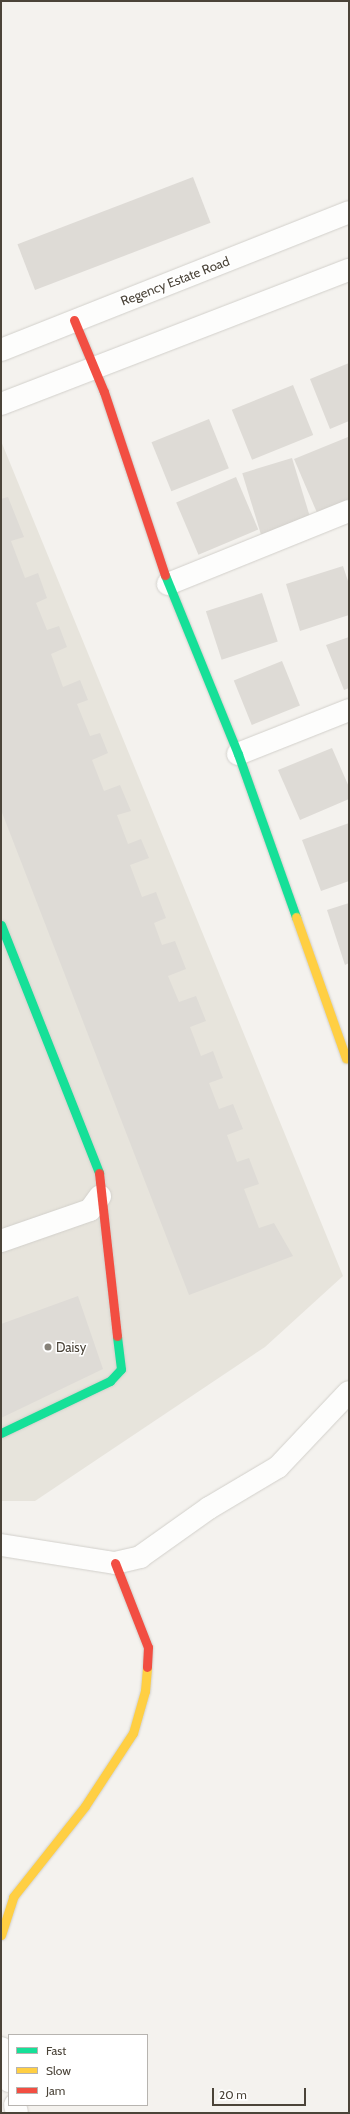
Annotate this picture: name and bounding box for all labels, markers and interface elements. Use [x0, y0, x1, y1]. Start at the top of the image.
street label: Regency Estate Road [118, 253, 232, 309]
place label: Daisy [56, 1339, 86, 1355]
marker: Daisy [43, 1342, 53, 1352]
legend [8, 2034, 148, 2106]
text: Fast [46, 2043, 66, 2058]
text: Slow [46, 2063, 71, 2078]
scale bar [214, 2080, 308, 2106]
text: Jam [46, 2083, 65, 2098]
text: 20 m [219, 2087, 247, 2102]

